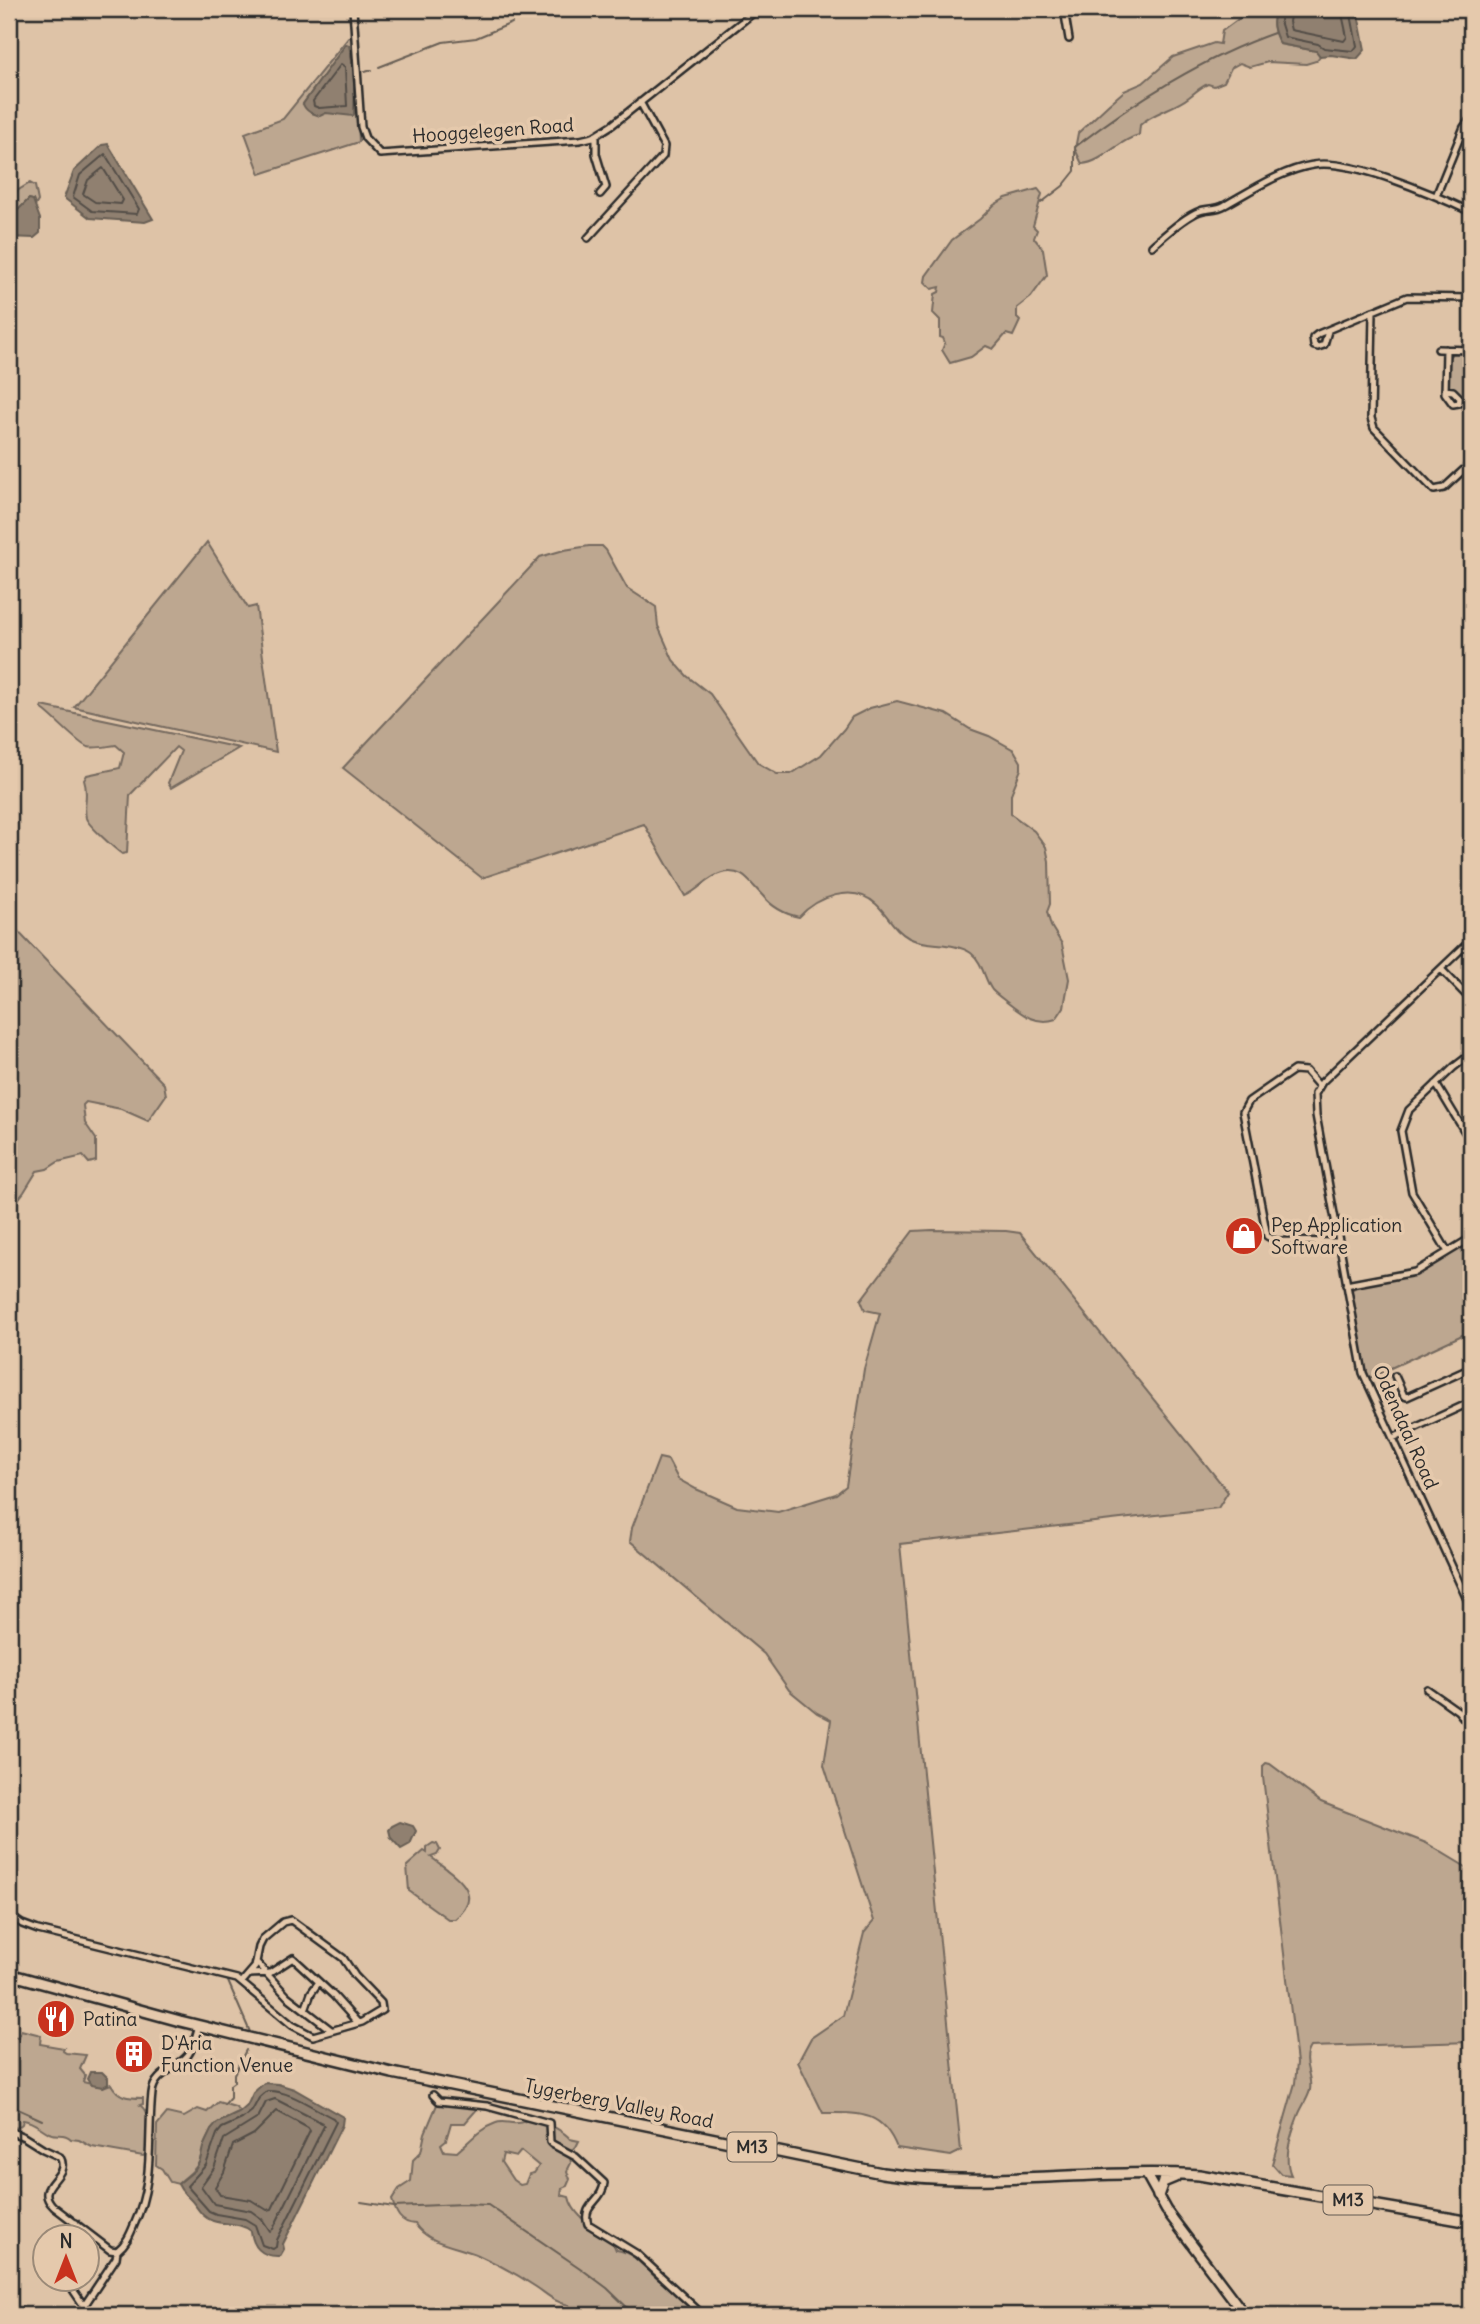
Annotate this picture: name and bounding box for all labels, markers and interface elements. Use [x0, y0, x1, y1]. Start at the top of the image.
street label: Hooggelegen Road [411, 112, 575, 148]
place label: Pep Application Software [1271, 1213, 1402, 1259]
shop icon: Pep Application Software [1223, 1215, 1265, 1257]
street label: Odendaal Road [1368, 1361, 1444, 1493]
restaurant icon: Patina [35, 1998, 77, 2040]
place label: Patina [83, 2007, 137, 2031]
place label: D'Aria Function Venue [161, 2031, 293, 2077]
building icon: D'Aria Function Venue [113, 2033, 155, 2075]
street label: Tygerberg Valley Road [522, 2073, 716, 2133]
road number: M13 [728, 2132, 776, 2162]
road number: M13 [1324, 2186, 1372, 2214]
north arrow [32, 2222, 102, 2292]
text: N [59, 2229, 73, 2253]

